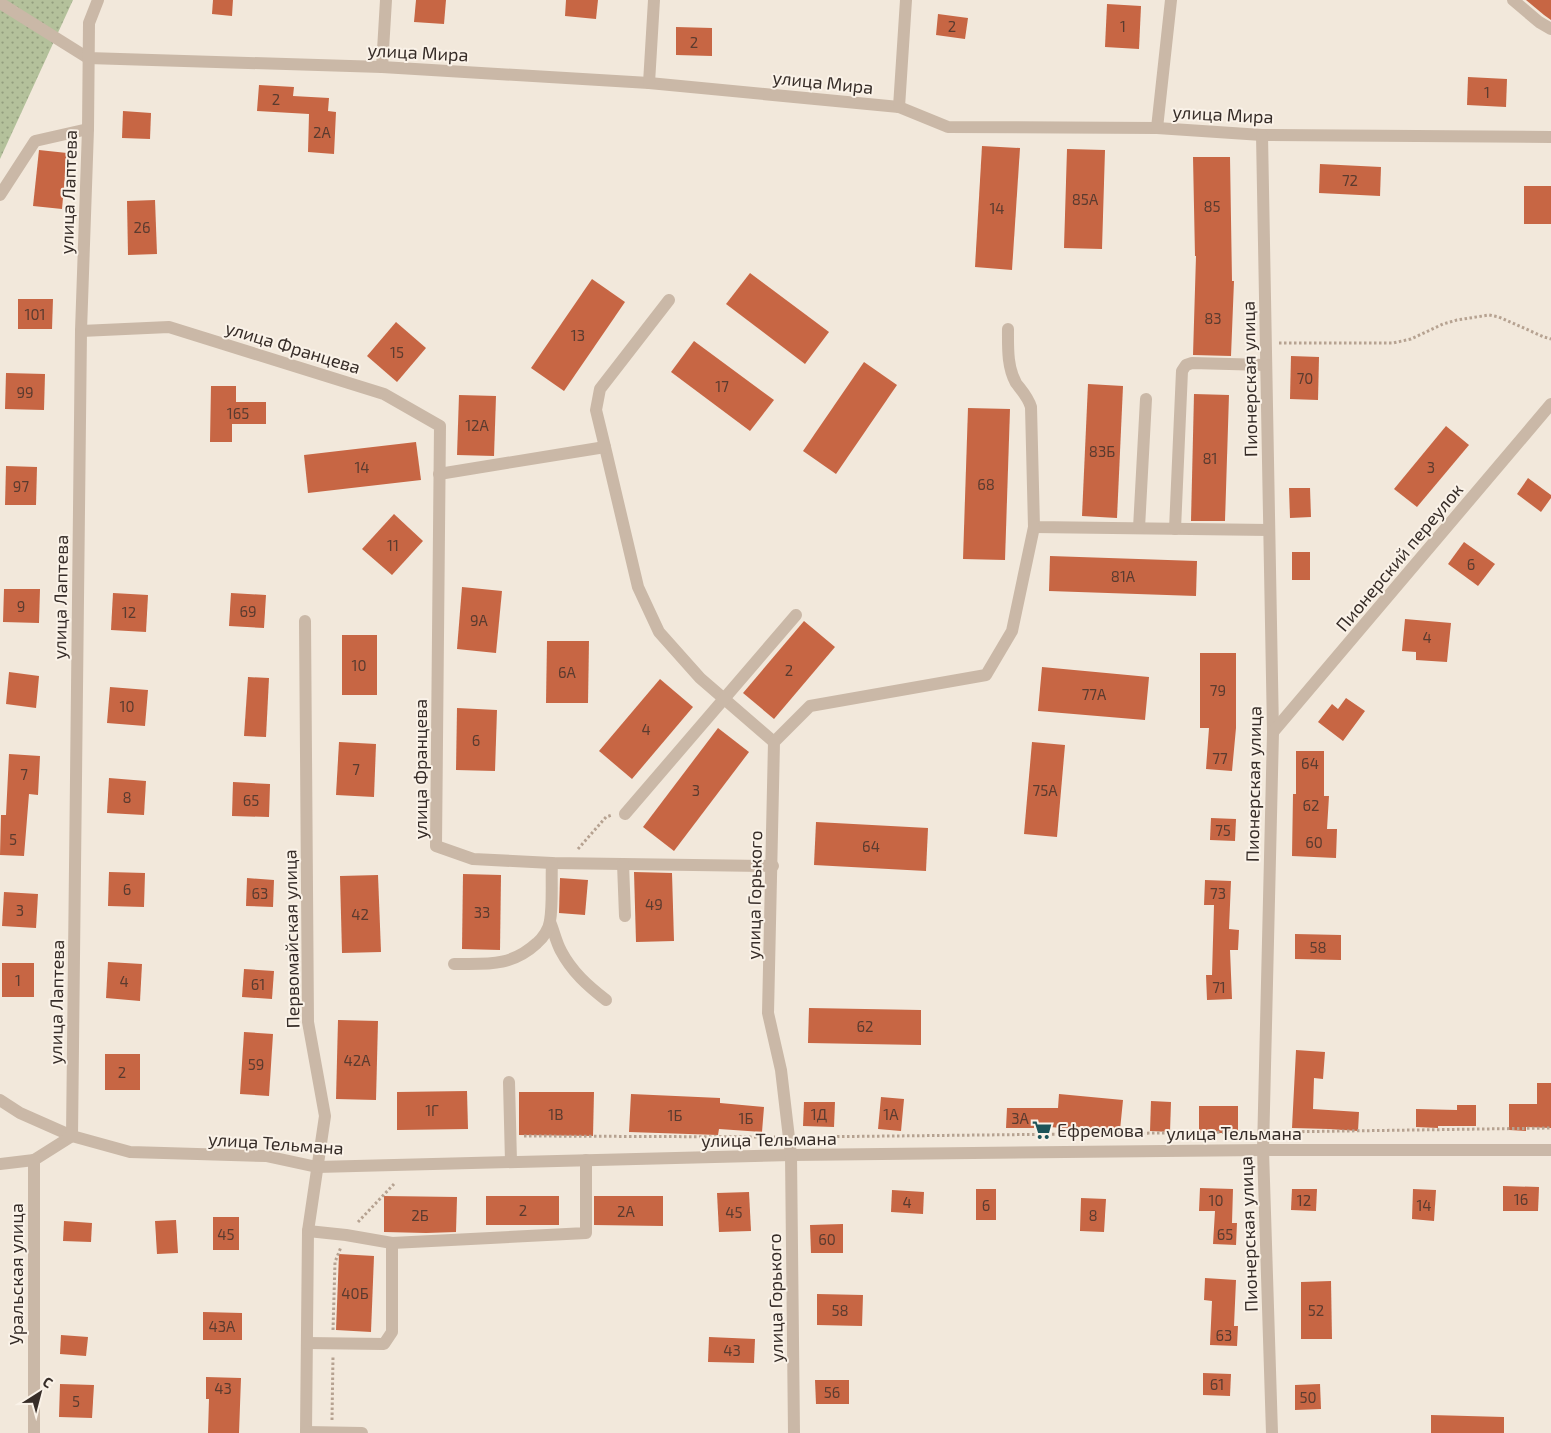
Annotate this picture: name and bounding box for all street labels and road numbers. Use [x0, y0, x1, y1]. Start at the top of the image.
street label: улица Мира [367, 38, 469, 66]
street label: улица Мира [772, 66, 874, 98]
street label: улица Мира [1172, 100, 1274, 128]
street label: улица Лаптева [55, 129, 81, 255]
street label: Пионерская улица [1237, 301, 1261, 457]
street label: улица Францева [223, 316, 363, 378]
street label: Пионерский переулок [1331, 478, 1468, 635]
street label: улица Лаптева [48, 535, 72, 659]
street label: улица Францева [409, 699, 431, 839]
street label: Пионерская улица [1241, 706, 1265, 862]
street label: улица Горького [742, 830, 766, 960]
street label: Первомайская улица [278, 849, 304, 1029]
street label: улица Лаптева [44, 940, 68, 1064]
street label: улица Тельмана [1166, 1122, 1302, 1144]
street label: улица Тельмана [208, 1127, 344, 1159]
street label: улица Тельмана [701, 1127, 837, 1151]
street label: Пионерская улица [1234, 1156, 1262, 1312]
street label: Уральская улица [5, 1203, 27, 1345]
street label: улица Горького [763, 1233, 787, 1363]

